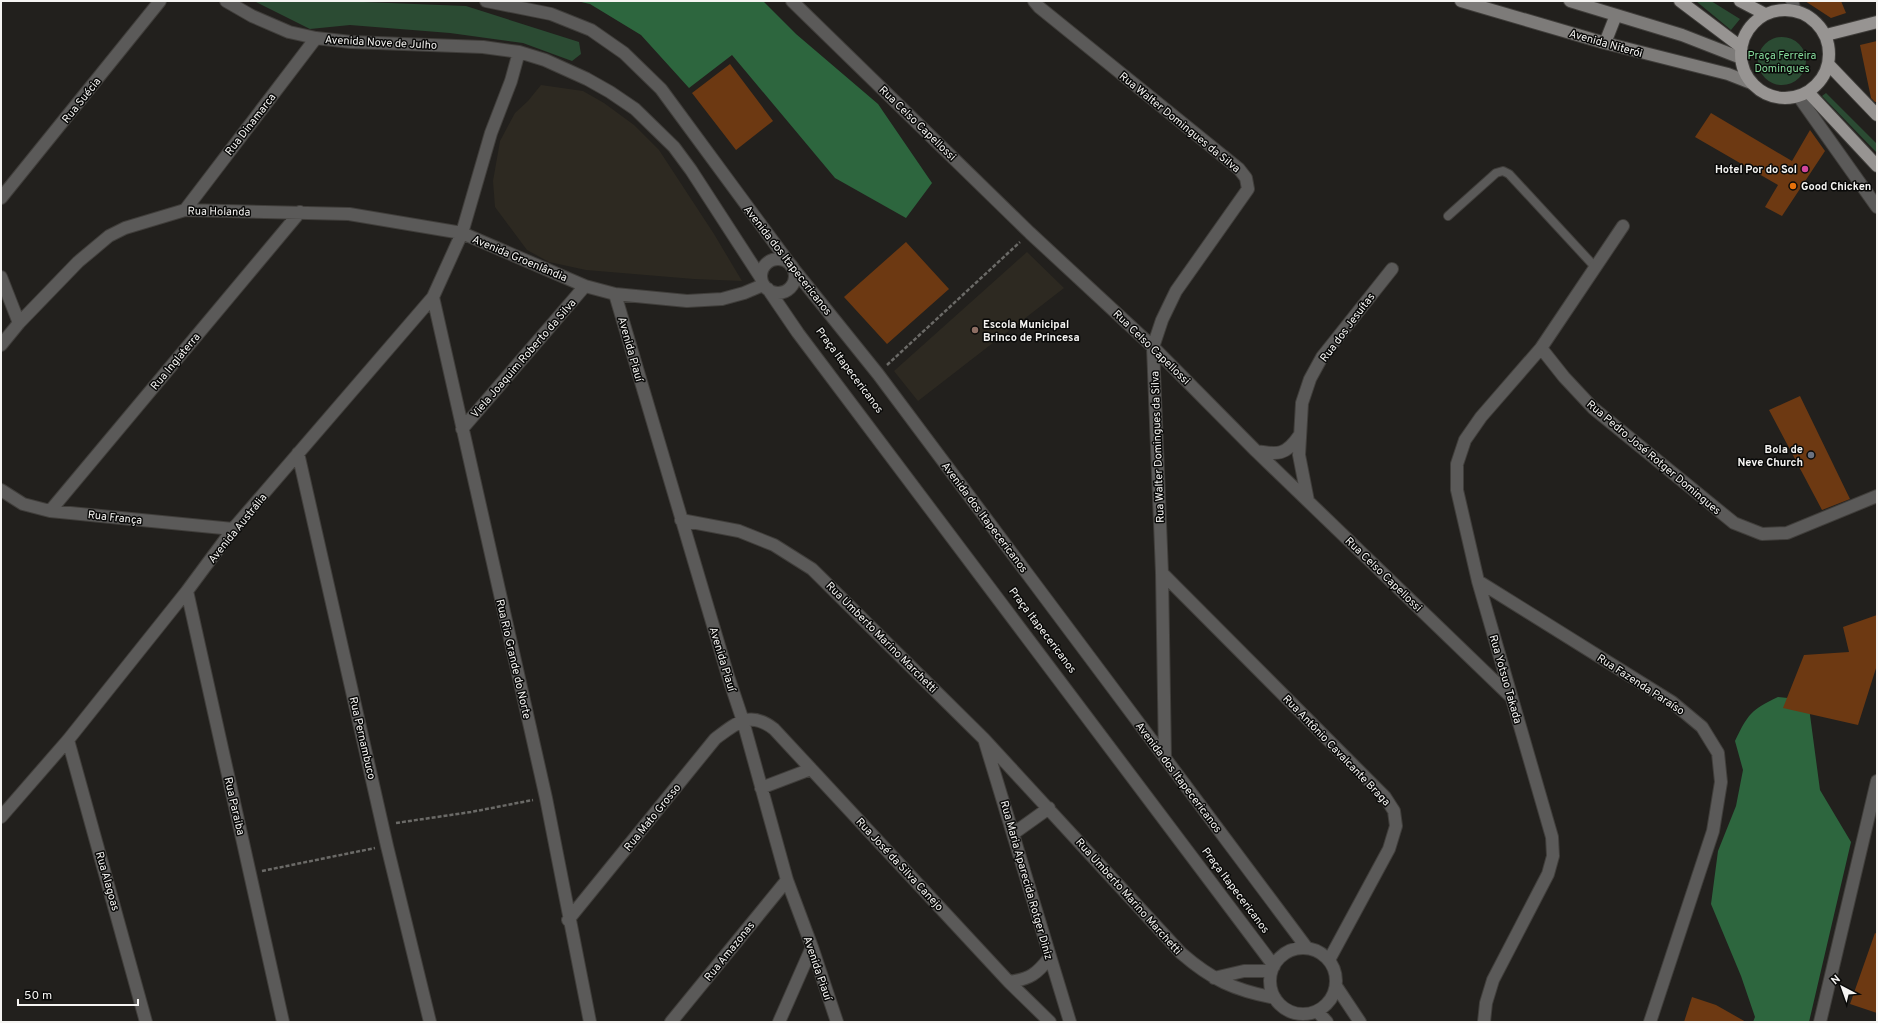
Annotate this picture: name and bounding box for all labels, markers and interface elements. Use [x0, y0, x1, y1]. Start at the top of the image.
street label: Avenida Niterói [1567, 27, 1644, 61]
street label: Avenida Nove de Julho [325, 33, 437, 53]
park label: Praça Ferreira Domingues [1748, 49, 1817, 76]
street label: Rua Walter Domingues da Silva [1116, 70, 1243, 176]
street label: Rua Suécia [59, 75, 105, 126]
street label: Rua Celso Capellossi [876, 83, 959, 164]
street label: Rua Dinamarca [222, 91, 279, 158]
place label: Hotel Por do Sol [1715, 163, 1797, 177]
marker: Hotel Por do Sol [1800, 164, 1810, 174]
place label: Good Chicken [1801, 180, 1871, 194]
marker: Good Chicken [1788, 181, 1798, 191]
street label: Avenida dos Itapecericanos [740, 203, 834, 318]
street label: Rua Holanda [187, 204, 251, 220]
street label: Avenida Groenlândia [470, 233, 569, 285]
street label: Rua dos Jesuítas [1317, 290, 1378, 365]
street label: Viela Joaquim Roberto da Silva [468, 296, 579, 421]
street label: Rua Celso Capellossi [1110, 307, 1193, 388]
street label: Avenida Piauí [614, 315, 646, 384]
place label: Escola Municipal Brinco de Princesa [983, 318, 1080, 345]
street label: Praça Itapecericanos [812, 325, 886, 416]
marker: Escola Municipal Brinco de Princesa [970, 325, 980, 335]
street label: Rua Inglaterra [148, 330, 204, 393]
street label: Rua Walter Domingues da Silva [1148, 371, 1168, 523]
street label: Rua Pedro José Rotger Domingues [1583, 398, 1723, 518]
place label: Bola de Neve Church [1737, 443, 1803, 470]
marker: Bola de Neve Church [1806, 450, 1816, 460]
street label: Avenida dos Itapecericanos [938, 459, 1030, 576]
street label: Avenida Austrália [205, 491, 270, 566]
street label: Rua França [87, 508, 143, 528]
street label: Rua Celso Capellossi [1342, 534, 1425, 615]
street label: Rua Umberto Marino Marchetti [823, 579, 940, 696]
street label: Praça Itapecericanos [1005, 585, 1079, 676]
street label: Rua Rio Grande do Norte [492, 598, 534, 721]
street label: Avenida Piauí [706, 625, 739, 694]
street label: Rua Yotsuo Takada [1486, 633, 1524, 726]
street label: Rua Fazenda Paraíso [1594, 651, 1687, 718]
street label: Rua Antônio Cavalcante Braga [1279, 692, 1393, 809]
street label: Rua Pernambuco [346, 695, 378, 781]
street label: Avenida dos Itapecericanos [1132, 719, 1224, 836]
street label: Rua Paraiba [221, 776, 248, 837]
street label: Rua Mato Grosso [621, 781, 684, 854]
street label: Rua Maria Aparecida Rotger Diniz [997, 799, 1055, 961]
street label: Rua José da Silva Canejo [852, 815, 946, 914]
street label: Rua Umberto Marino Marchetti [1072, 836, 1184, 958]
street label: Praça Itapecericanos [1198, 845, 1272, 936]
street label: Rua Alagoas [92, 850, 122, 913]
street label: Rua Amazonas [701, 919, 758, 984]
street label: Avenida Piauí [800, 935, 835, 1003]
north arrow [1822, 967, 1862, 1007]
text: N [1829, 972, 1844, 988]
scale bar [18, 981, 138, 1007]
text: 50 m [24, 988, 52, 1004]

